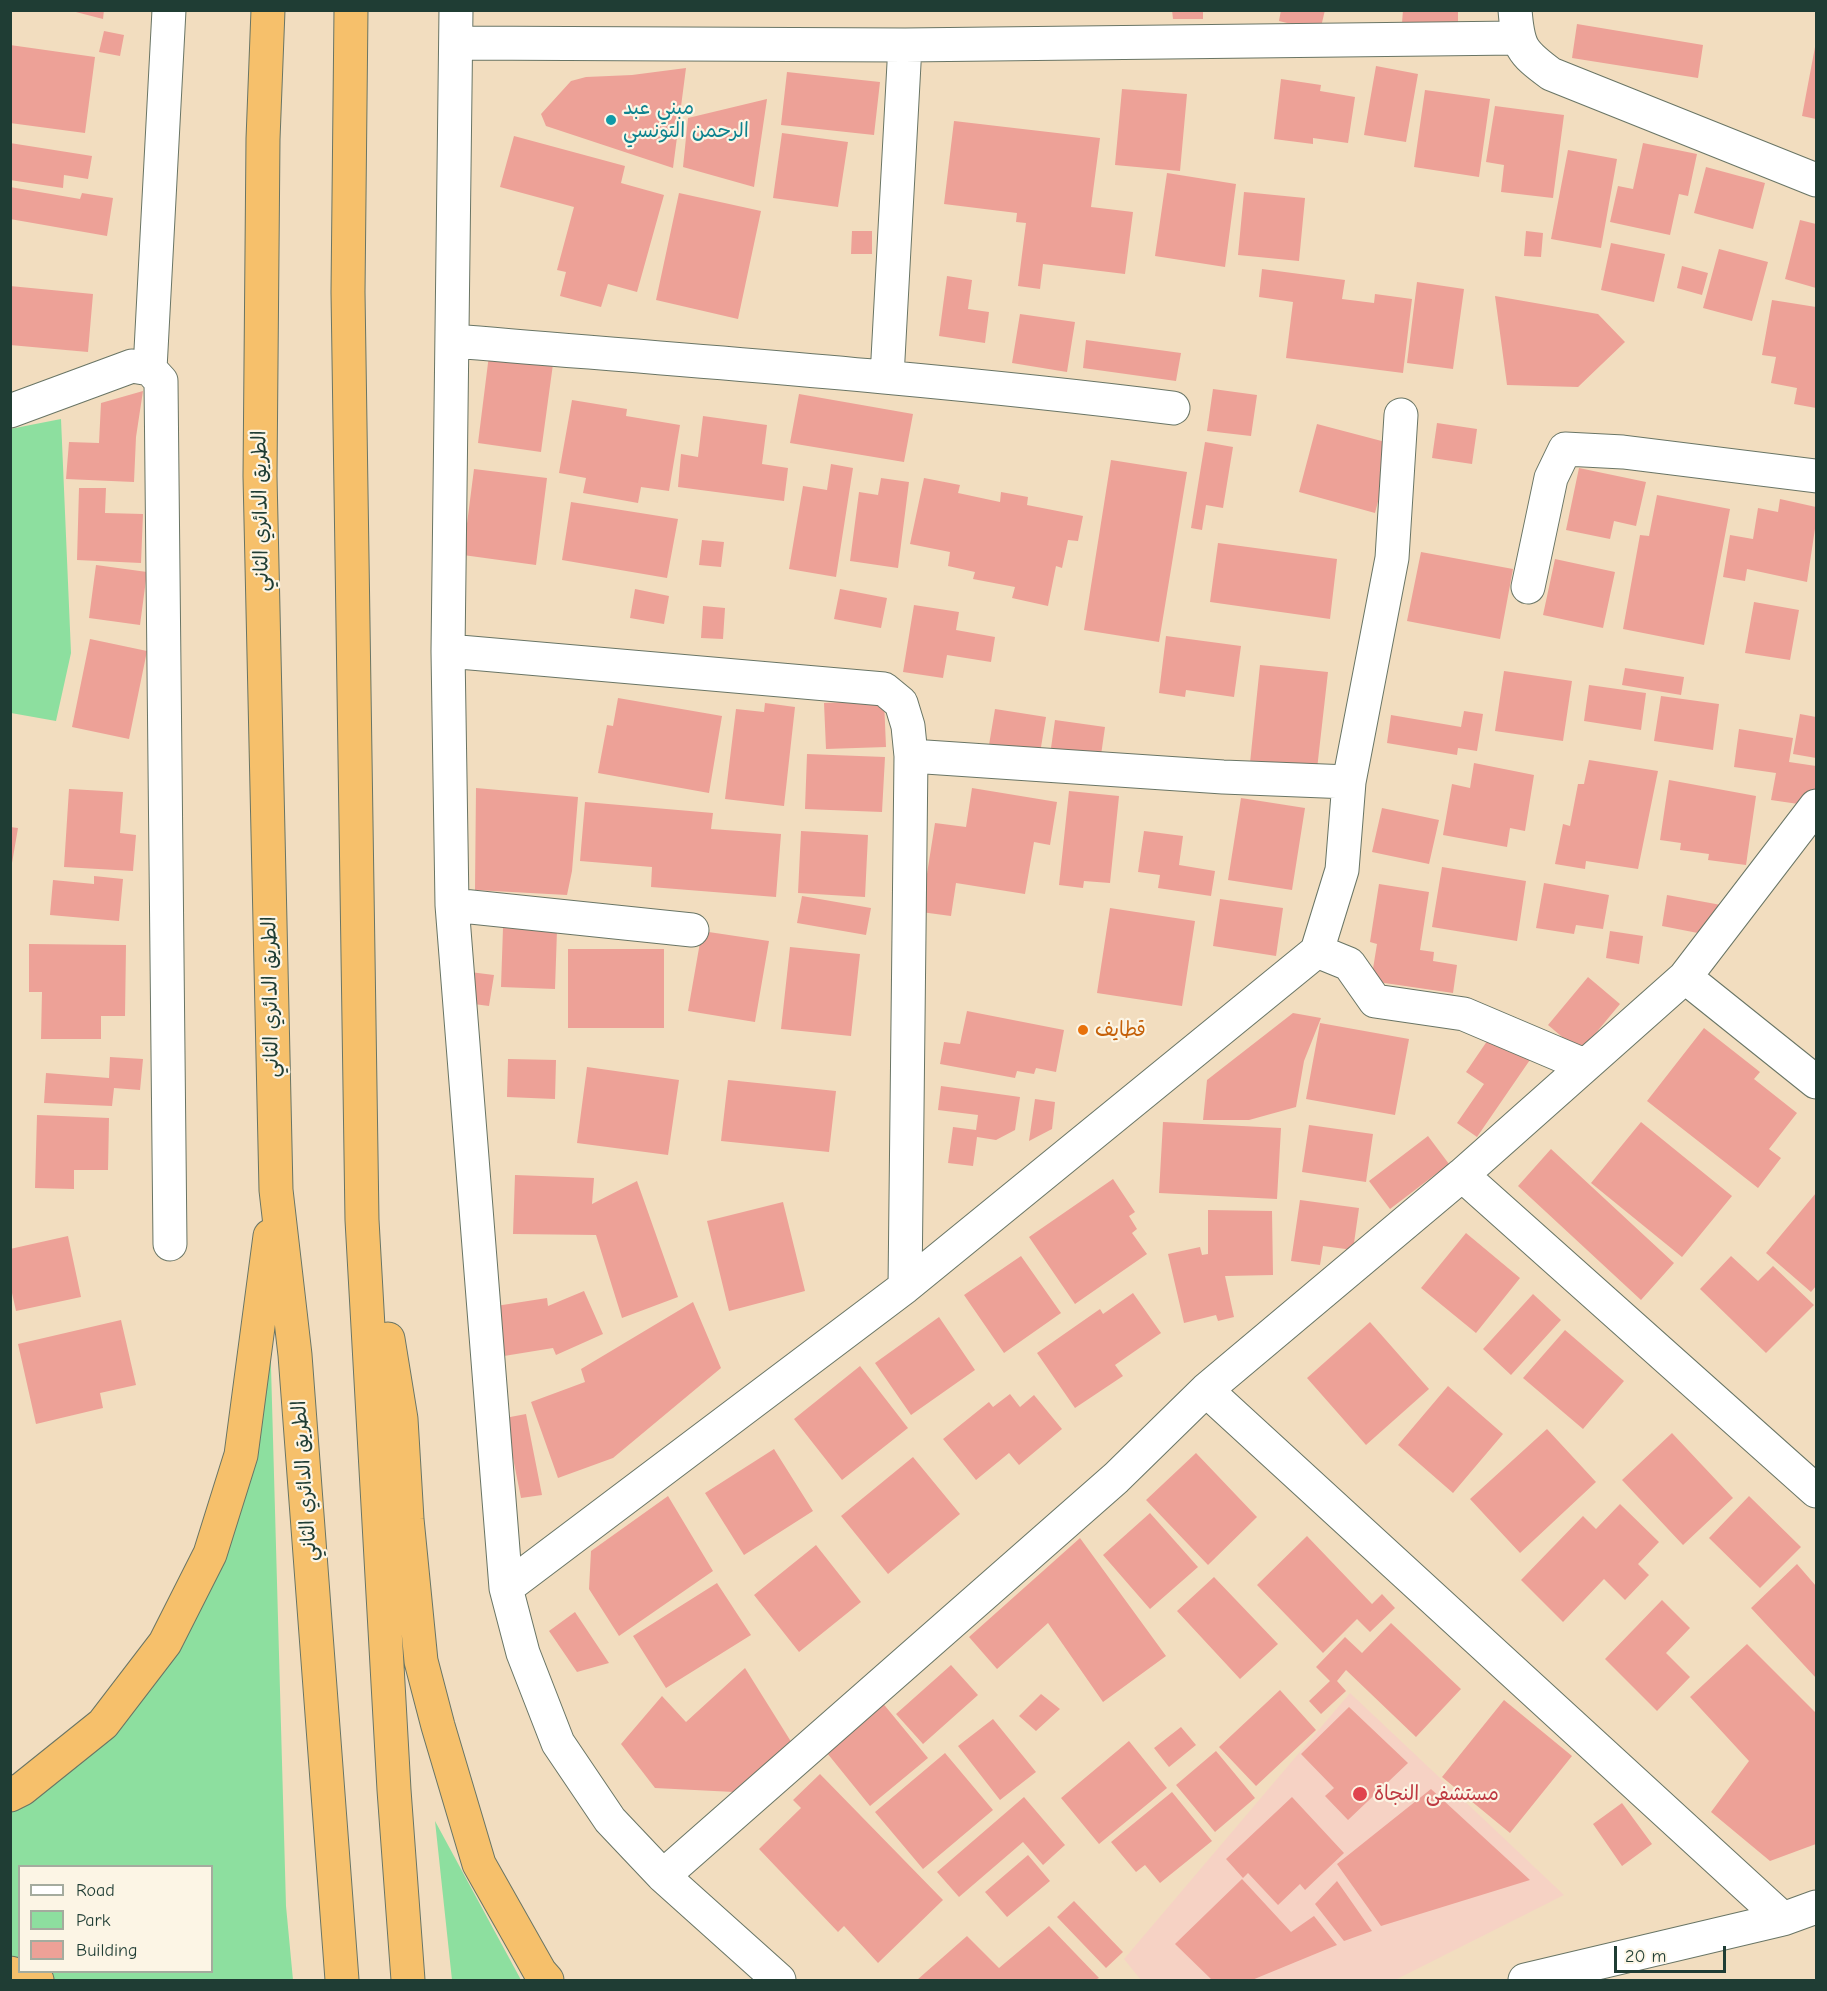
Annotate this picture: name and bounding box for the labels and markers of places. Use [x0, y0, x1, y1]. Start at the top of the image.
place label: مبني عبد الرحمن التونسي [623, 96, 749, 143]
marker: مبني عبد الرحمن التونسي [604, 113, 618, 127]
place label: قطايف [1095, 1018, 1146, 1042]
marker: قطايف [1076, 1023, 1090, 1037]
place label: مستشفى النجاة [1374, 1782, 1499, 1806]
marker: مستشفى النجاة [1351, 1785, 1369, 1803]

